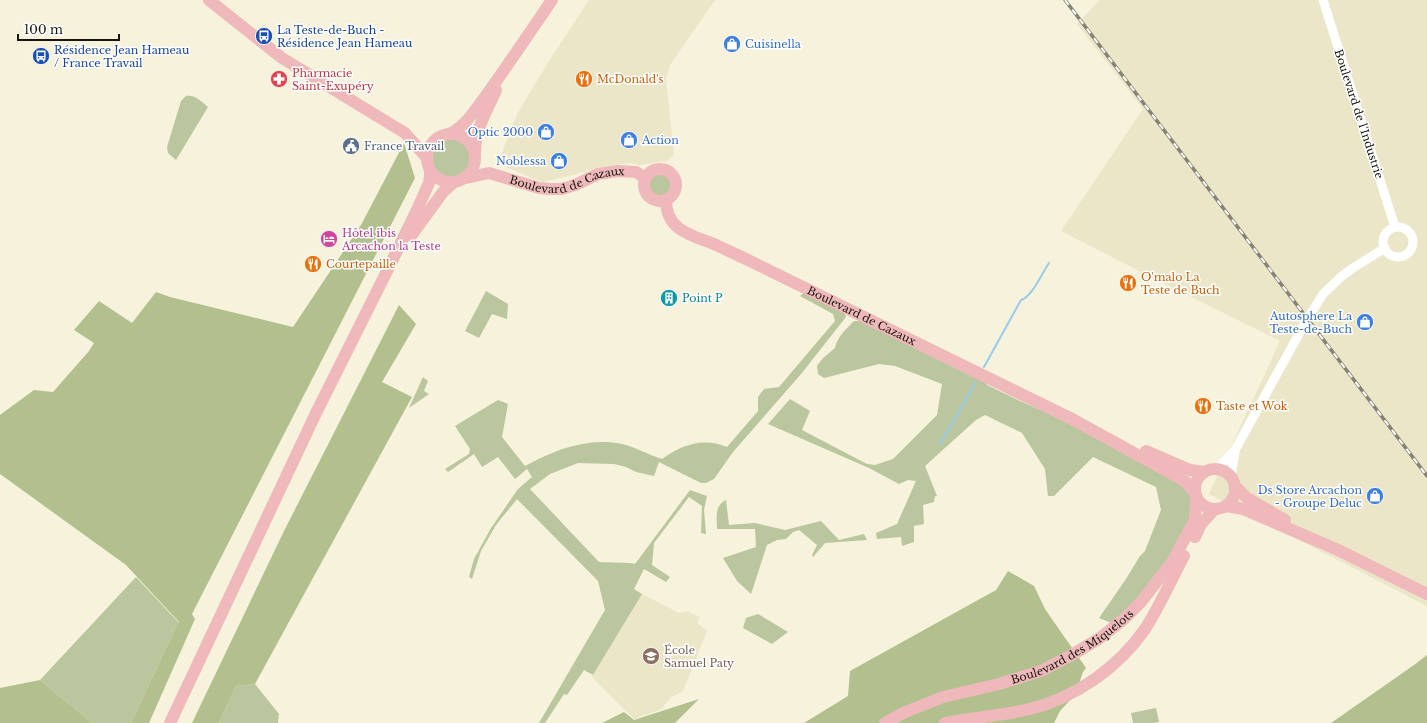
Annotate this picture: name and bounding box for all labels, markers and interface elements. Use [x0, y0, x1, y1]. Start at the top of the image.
scale bar [18, 16, 119, 42]
text: 100 m [24, 22, 63, 37]
place label: La Teste-de-Buch - Résidence Jean Hameau [277, 23, 413, 50]
bus stop icon: La Teste-de-Buch - Résidence Jean Hameau [254, 26, 274, 46]
shop icon: Cuisinella [722, 34, 742, 54]
place label: Cuisinella [745, 37, 802, 51]
place label: Résidence Jean Hameau / France Travail [54, 43, 190, 70]
bus stop icon: Résidence Jean Hameau / France Travail [31, 46, 51, 66]
street label: Boulevard de l'Industrie [1331, 47, 1387, 181]
place label: Pharmacie Saint-Exupéry [292, 66, 374, 93]
pharmacy icon: Pharmacie Saint-Exupéry [269, 69, 289, 89]
restaurant icon: McDonald's [574, 69, 594, 89]
place label: McDonald's [597, 72, 663, 86]
shop icon: Optic 2000 [536, 122, 556, 142]
place label: Optic 2000 [468, 125, 533, 139]
shop icon: Action [619, 130, 639, 150]
place label: Action [641, 133, 679, 147]
public building icon: France Travail [341, 136, 361, 156]
place label: France Travail [364, 139, 445, 153]
shop icon: Noblessa [549, 151, 569, 171]
place label: Noblessa [496, 154, 547, 168]
street label: Boulevard de Cazaux [508, 164, 625, 197]
place label: Hôtel ibis Arcachon la Teste [341, 226, 441, 253]
hotel icon: Hôtel ibis Arcachon la Teste [319, 229, 339, 249]
restaurant icon: Courtepaille [303, 254, 323, 274]
place label: Courtepaille [326, 257, 396, 271]
place label: O'malo La Teste de Buch [1141, 270, 1220, 297]
restaurant icon: O'malo La Teste de Buch [1118, 273, 1138, 293]
street label: Boulevard de Cazaux [805, 283, 919, 349]
building icon: Point P [659, 288, 679, 308]
place label: Point P [682, 291, 723, 305]
place label: Autosphere La Teste-de-Buch [1269, 309, 1353, 336]
shop icon: Autosphere La Teste-de-Buch [1355, 312, 1375, 332]
restaurant icon: Taste et Wok [1193, 396, 1213, 416]
place label: Taste et Wok [1216, 399, 1288, 413]
place label: Ds Store Arcachon - Groupe Deluc [1258, 483, 1362, 510]
shop icon: Ds Store Arcachon - Groupe Deluc [1365, 486, 1385, 506]
street label: Boulevard des Miquelots [1009, 607, 1136, 687]
place label: École Samuel Paty [664, 643, 734, 670]
school or university icon: École Samuel Paty [641, 646, 661, 666]

